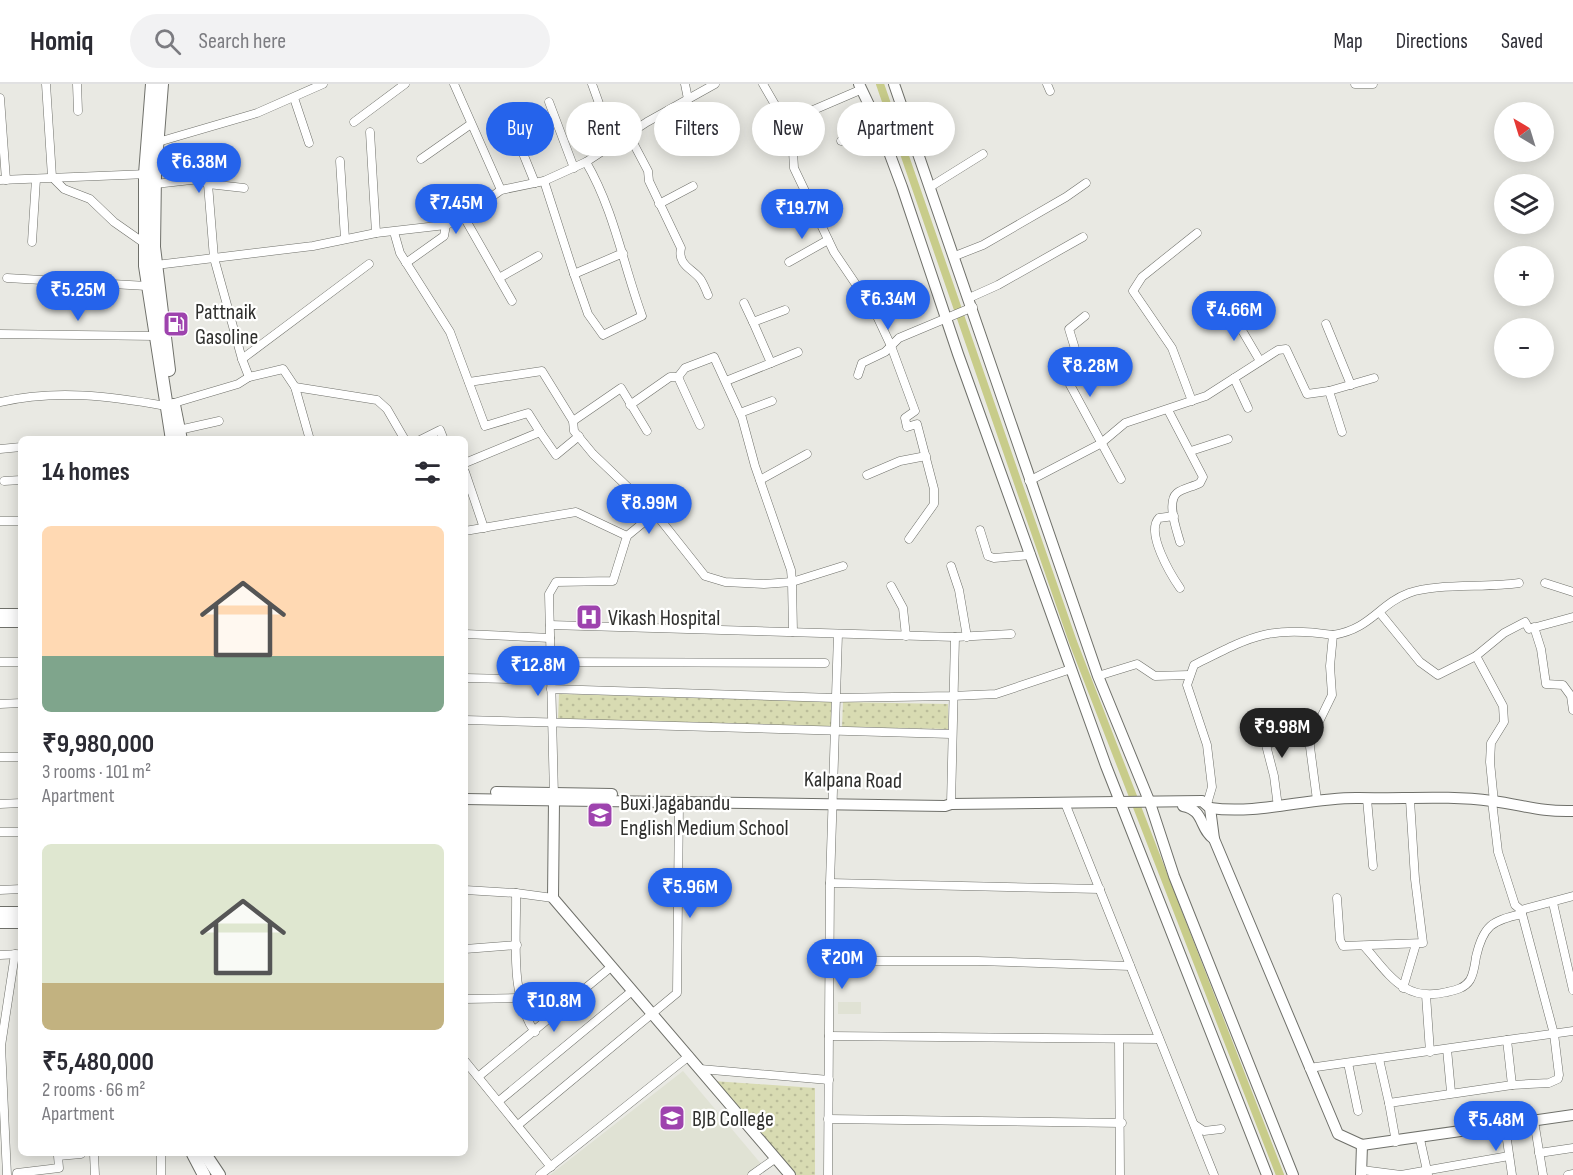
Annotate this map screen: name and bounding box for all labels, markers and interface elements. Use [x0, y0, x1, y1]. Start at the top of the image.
search box [130, 14, 550, 68]
text: Homiq [30, 25, 94, 58]
icon: search [151, 25, 184, 58]
text: Search here [199, 28, 286, 55]
text: Map [1333, 29, 1363, 54]
text: Directions [1396, 29, 1468, 54]
text: Saved [1501, 29, 1543, 54]
chip: Buy [486, 102, 554, 156]
chip: Rent [566, 102, 642, 156]
chip: Filters [654, 102, 740, 156]
chip: New [752, 102, 825, 156]
chip: Apartment [837, 102, 955, 156]
north arrow [1494, 102, 1554, 162]
map controls [1494, 102, 1554, 378]
pin: ₹6.38M [150, 143, 248, 194]
text: ₹6.38M [171, 150, 227, 174]
button: layers [1494, 174, 1554, 234]
pin: ₹7.45M [407, 184, 505, 235]
pin: ₹19.7M [753, 189, 851, 240]
text: ₹7.45M [429, 191, 483, 215]
text: ₹19.7M [775, 196, 829, 220]
button: + [1494, 246, 1554, 306]
pin: ₹5.25M [29, 271, 127, 322]
text: ₹5.25M [50, 278, 106, 302]
pin: ₹6.34M [839, 280, 937, 331]
text: ₹6.34M [860, 287, 916, 311]
pin: ₹4.66M [1185, 291, 1283, 342]
text: ₹4.66M [1206, 298, 1262, 322]
place label: Pattnaik Gasoline [195, 299, 258, 351]
fuel station icon: Pattnaik Gasoline [161, 309, 191, 339]
button: − [1494, 318, 1554, 378]
pin: ₹8.28M [1041, 347, 1139, 398]
text: ₹8.28M [1062, 354, 1118, 378]
icon: filters [411, 456, 444, 489]
text: 14 homes [42, 457, 130, 488]
pin: ₹8.99M [600, 484, 698, 535]
text: ₹8.99M [621, 491, 677, 515]
icon: home [189, 565, 297, 673]
hospital icon: Vikash Hospital [574, 602, 604, 632]
place label: Vikash Hospital [608, 605, 720, 632]
pin: ₹12.8M [489, 646, 587, 697]
text: ₹12.8M [511, 653, 565, 677]
pin: ₹9.98M [1233, 708, 1331, 759]
text: ₹9.98M [1254, 715, 1310, 739]
text: ₹9,980,000 [42, 729, 154, 760]
text: 3 rooms · 101 m² [42, 760, 151, 784]
street label: Kalpana Road [804, 766, 902, 795]
text: Apartment [42, 784, 115, 808]
place label: Buxi Jagabandu English Medium School [620, 790, 789, 842]
school or university icon: Buxi Jagabandu English Medium School [585, 800, 615, 830]
pin: ₹5.96M [641, 868, 739, 919]
text: ₹5.96M [662, 875, 718, 899]
icon: home [189, 883, 297, 991]
pin: ₹20M [806, 939, 878, 990]
text: ₹20M [821, 946, 863, 970]
pin: ₹10.8M [505, 982, 603, 1033]
text: ₹10.8M [527, 989, 581, 1013]
text: ₹5,480,000 [42, 1047, 154, 1078]
text: 2 rooms · 66 m² [42, 1078, 146, 1102]
pin: ₹5.48M [1447, 1101, 1545, 1152]
text: Apartment [42, 1102, 115, 1126]
school or university icon: BJB College [657, 1103, 687, 1133]
place label: BJB College [692, 1106, 774, 1133]
text: ₹5.48M [1468, 1108, 1524, 1132]

